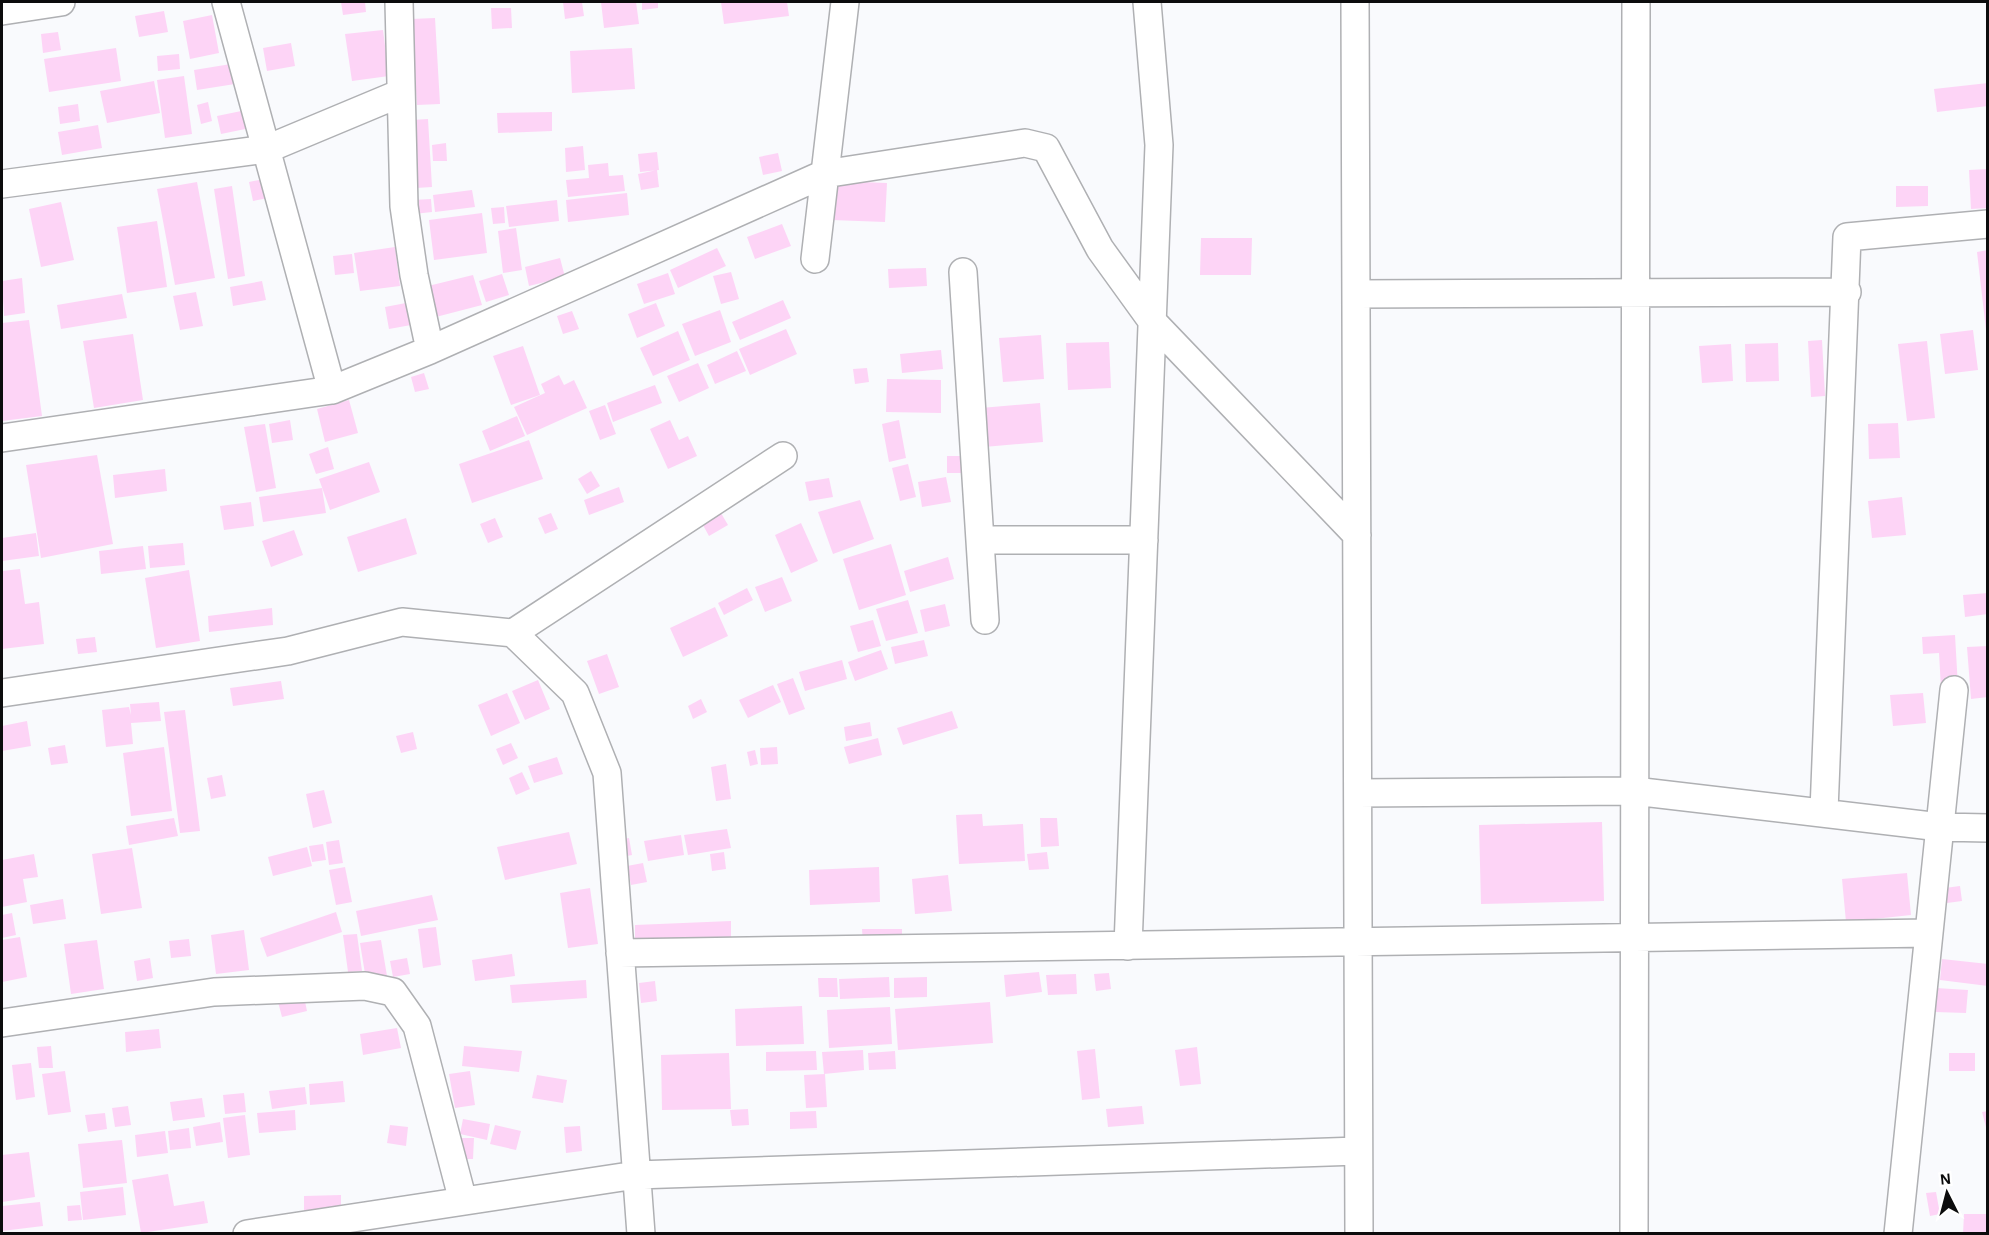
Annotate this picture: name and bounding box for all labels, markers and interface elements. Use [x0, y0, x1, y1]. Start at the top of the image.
north arrow [1917, 1163, 1977, 1223]
text: N [1939, 1171, 1952, 1188]

